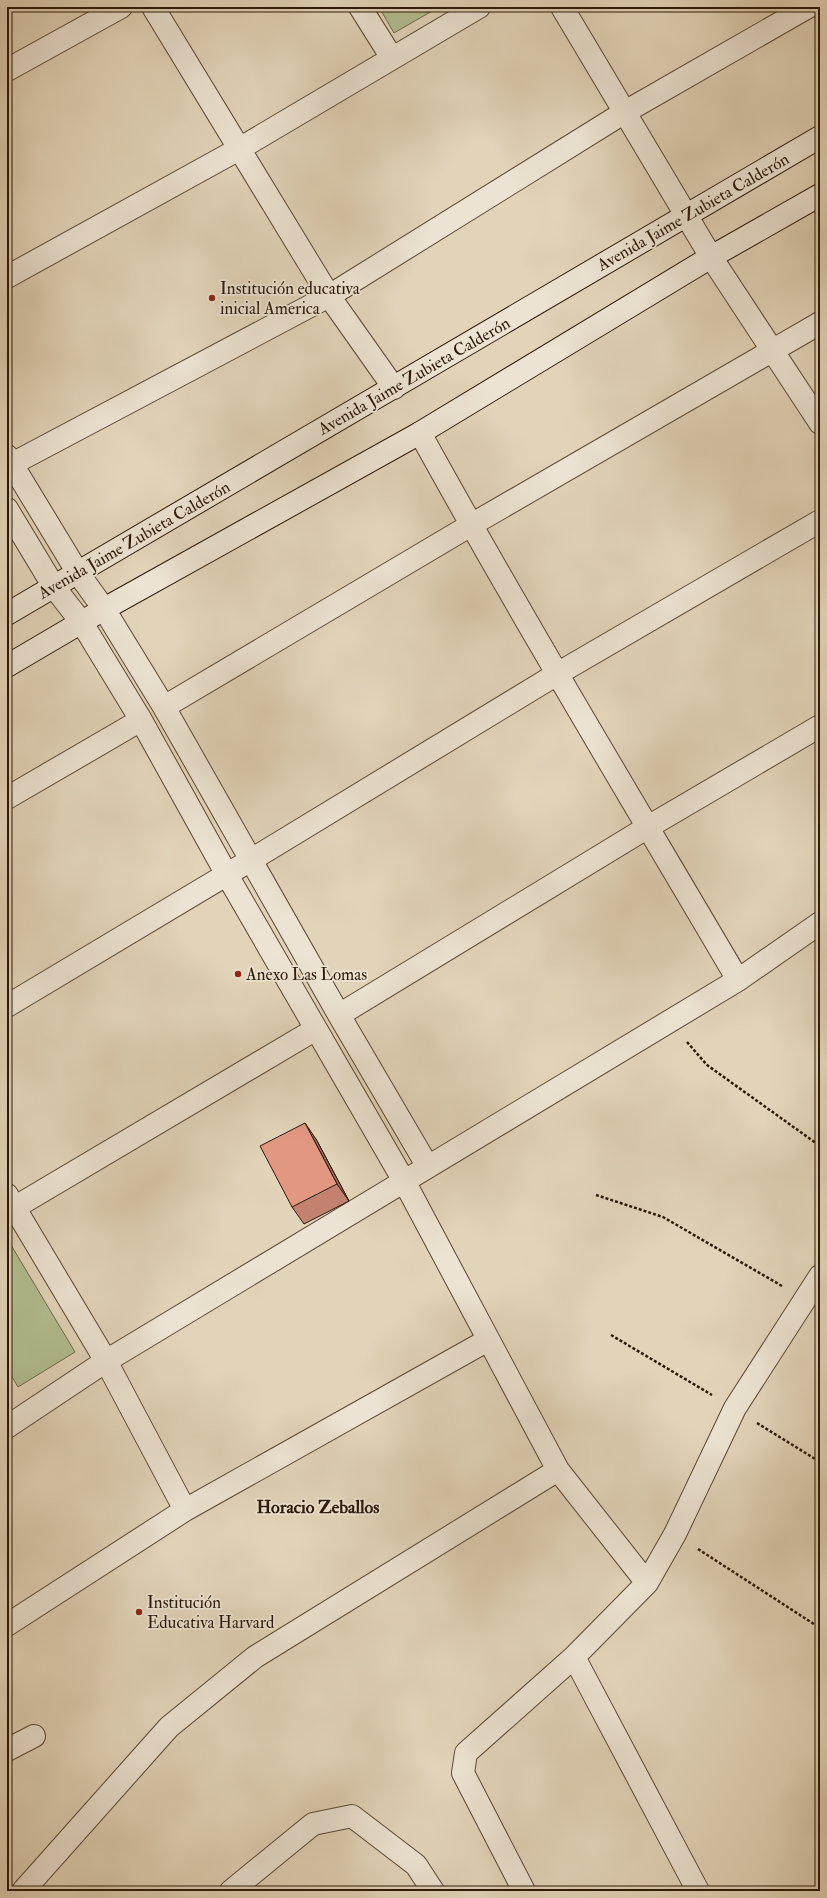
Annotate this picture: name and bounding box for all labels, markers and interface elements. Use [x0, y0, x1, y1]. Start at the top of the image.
street label: Avenida Jaime Zubieta Calderón [592, 148, 794, 277]
place label: Institución educativa inicial America [220, 278, 361, 319]
marker: Institución educativa inicial America [207, 293, 217, 303]
street label: Avenida Jaime Zubieta Calderón [313, 312, 515, 441]
street label: Avenida Jaime Zubieta Calderón [33, 476, 235, 605]
place label: Anexo Las Lomas [245, 964, 367, 985]
marker: Anexo Las Lomas [233, 969, 243, 979]
district label: Horacio Zeballos [257, 1496, 379, 1519]
place label: Institución Educativa Harvard [147, 1592, 275, 1633]
marker: Institución Educativa Harvard [134, 1607, 144, 1617]

